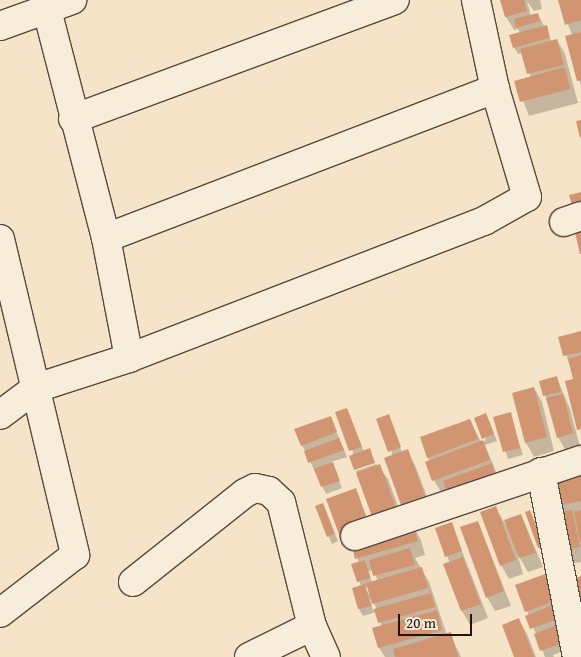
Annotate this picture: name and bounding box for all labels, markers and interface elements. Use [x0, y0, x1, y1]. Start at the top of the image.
scale bar [401, 604, 475, 636]
text: 20 m [406, 612, 436, 633]

